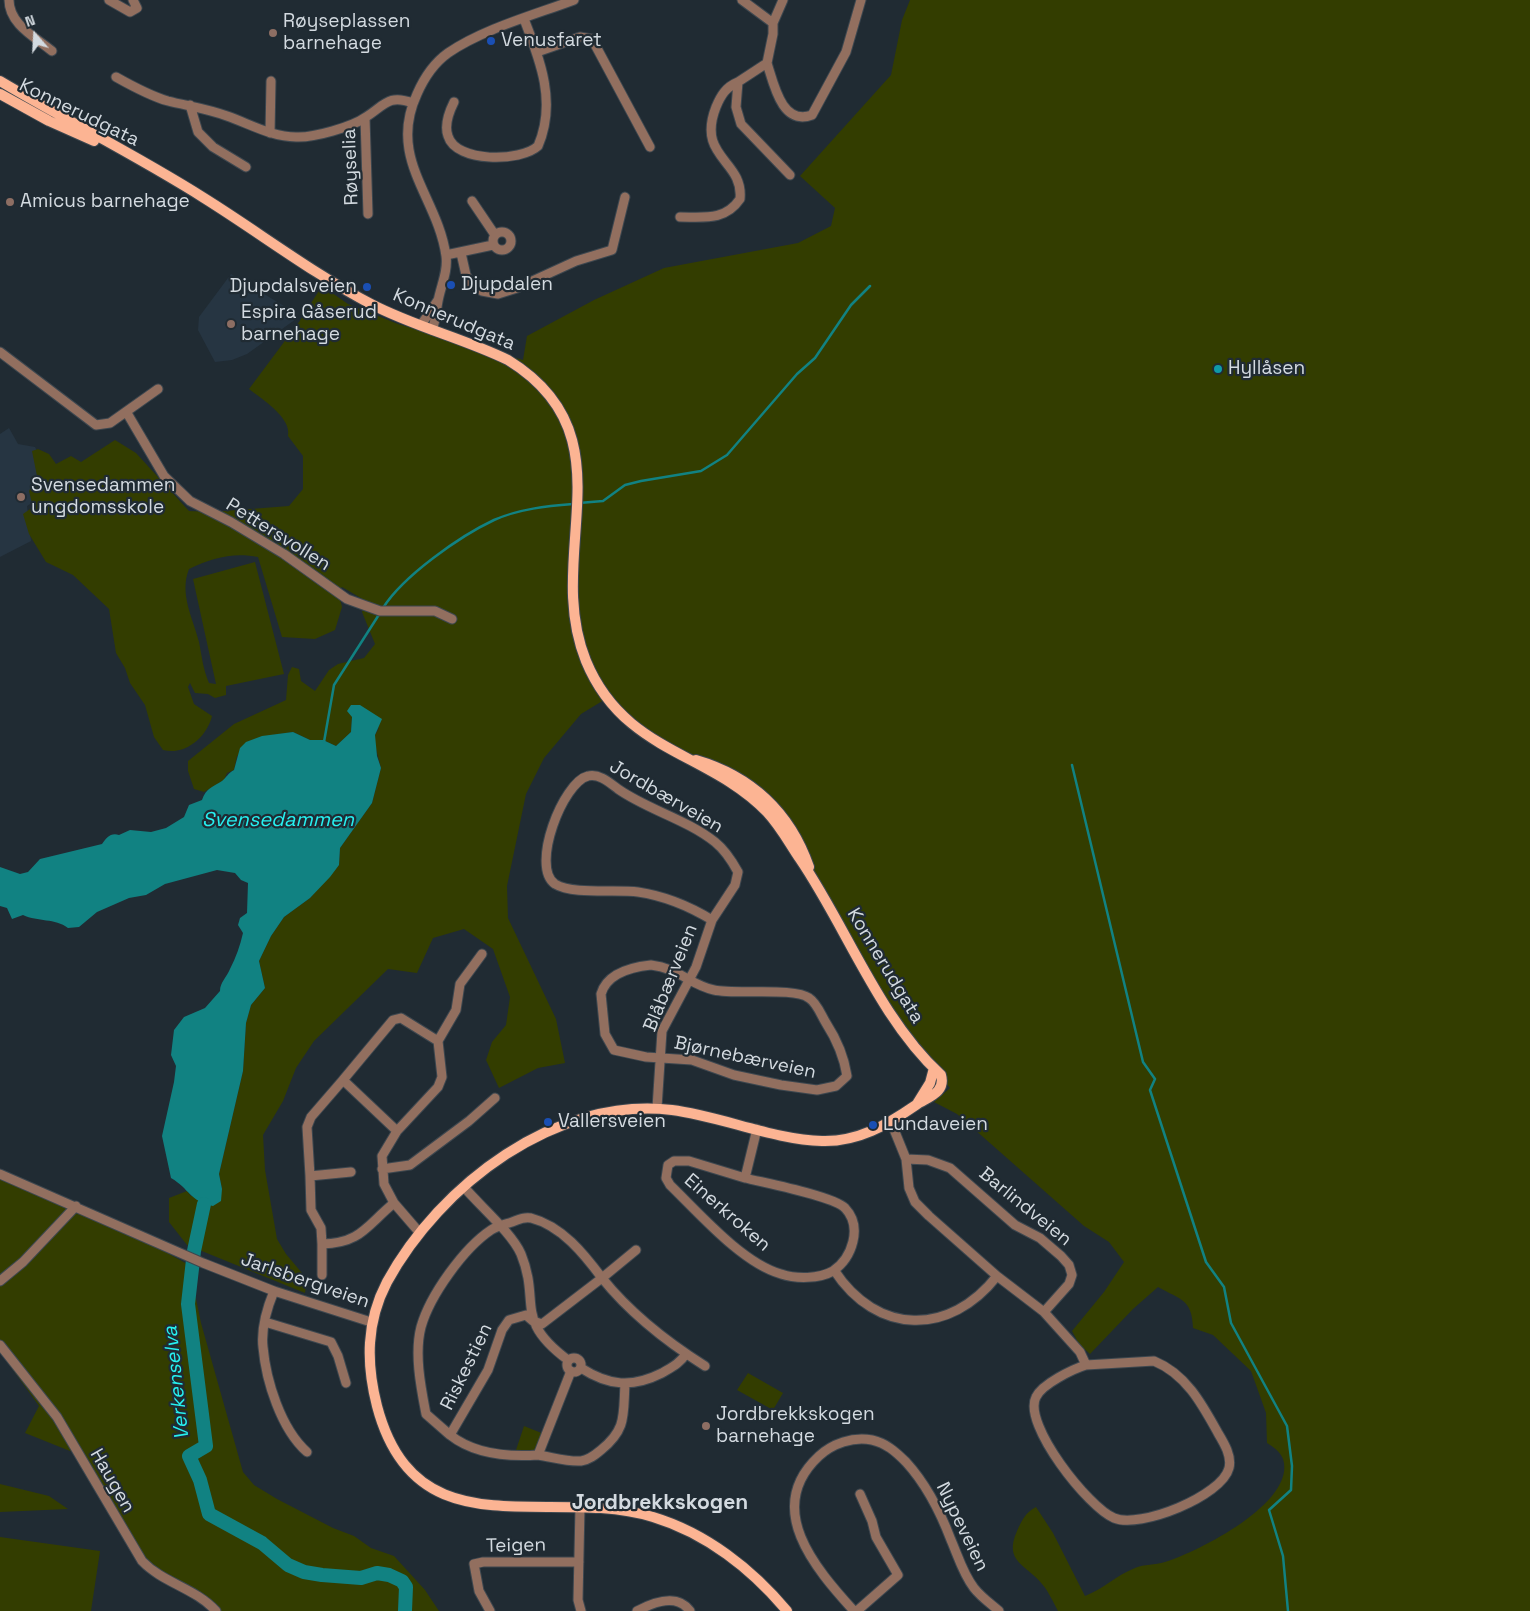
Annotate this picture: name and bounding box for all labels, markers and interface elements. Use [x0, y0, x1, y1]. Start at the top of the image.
north arrow [10, 10, 60, 60]
text: N [23, 11, 37, 31]
place label: Røyseplassen barnehage [283, 11, 410, 55]
marker: Røyseplassen barnehage [267, 27, 279, 39]
place label: Venusfaret [501, 30, 602, 52]
marker: Venusfaret [485, 35, 497, 47]
street label: Konnerudgata [15, 74, 143, 152]
street label: Røyselia [338, 128, 364, 206]
place label: Amicus barnehage [20, 191, 190, 213]
marker: Amicus barnehage [4, 196, 16, 208]
place label: Djupdalen [461, 274, 553, 296]
place label: Djupdalsveien [230, 276, 357, 298]
marker: Djupdalen [445, 279, 457, 291]
marker: Djupdalsveien [361, 281, 373, 293]
street label: Konnerudgata [389, 284, 519, 356]
place label: Espira Gåserud barnehage [241, 302, 377, 346]
marker: Espira Gåserud barnehage [225, 318, 237, 330]
place label: Hyllåsen [1228, 358, 1305, 380]
marker: Hyllåsen [1212, 363, 1224, 375]
place label: Svensedammen ungdomsskole [31, 475, 175, 519]
marker: Svensedammen ungdomsskole [15, 491, 27, 503]
street label: Pettersvollen [222, 494, 334, 576]
street label: Jordbærveien [605, 755, 727, 839]
water label: Svensedammen [202, 809, 354, 833]
street label: Konnerudgata [842, 904, 928, 1028]
street label: Blåbærveien [639, 921, 703, 1035]
street label: Bjørnebærveien [672, 1032, 818, 1084]
place label: Vallersveien [558, 1111, 666, 1133]
place label: Lundaveien [883, 1114, 988, 1136]
marker: Vallersveien [542, 1116, 554, 1128]
marker: Lundaveien [867, 1119, 879, 1131]
street label: Barlindveien [974, 1163, 1076, 1251]
street label: Einerkroken [679, 1169, 775, 1257]
street label: Jarlsbergveien [238, 1248, 372, 1314]
street label: Riskestien [436, 1320, 498, 1414]
water label: Verkenselva [159, 1325, 195, 1441]
place label: Jordbrekkskogen barnehage [716, 1404, 875, 1448]
marker: Jordbrekkskogen barnehage [700, 1420, 712, 1432]
street label: Haugen [85, 1445, 139, 1517]
street label: Nypeveien [931, 1479, 993, 1575]
district label: Jordbrekkskogen [572, 1490, 748, 1516]
street label: Teigen [486, 1534, 546, 1558]

